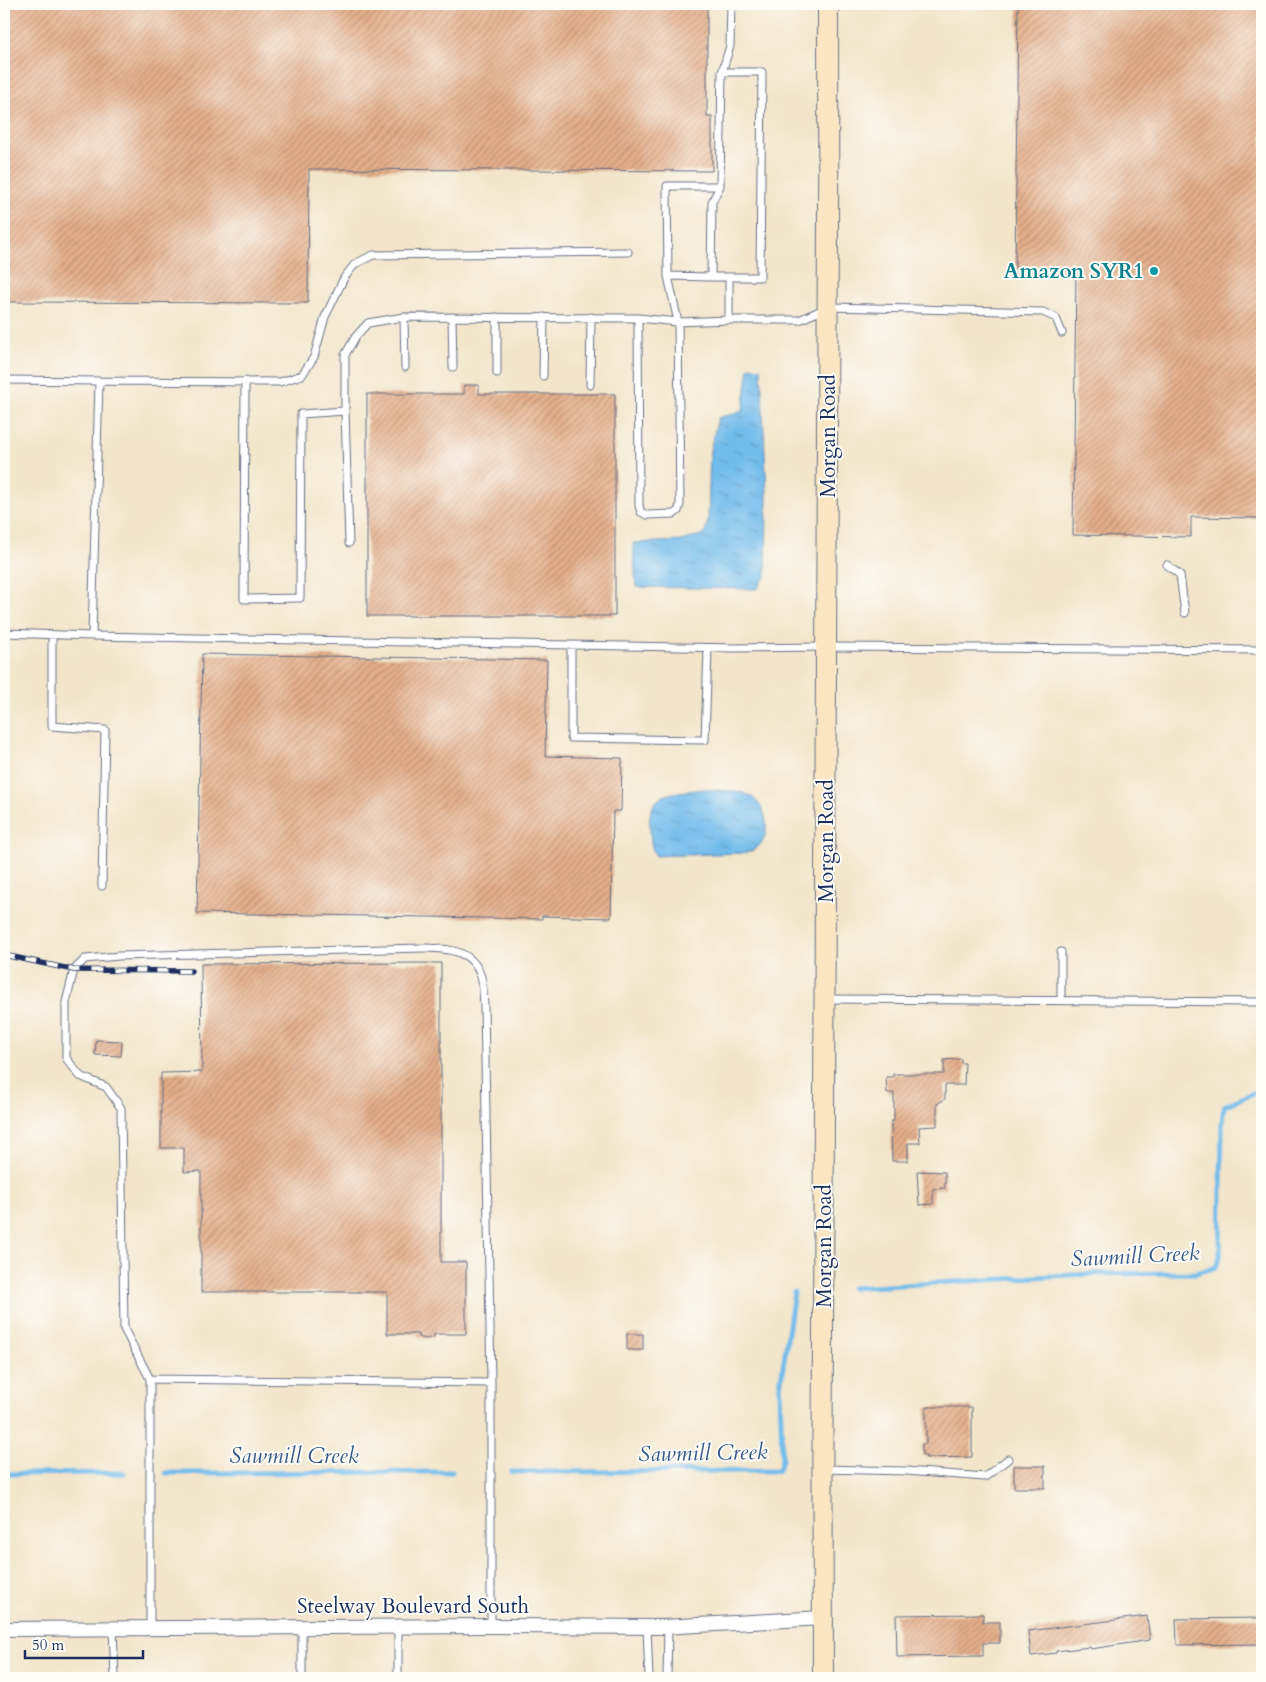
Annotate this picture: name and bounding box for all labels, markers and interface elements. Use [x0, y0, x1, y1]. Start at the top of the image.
place label: Amazon SYR1 [1004, 257, 1144, 286]
marker: Amazon SYR1 [1148, 265, 1160, 277]
street label: Morgan Road [814, 374, 843, 498]
street label: Morgan Road [812, 779, 841, 903]
street label: Morgan Road [810, 1184, 839, 1308]
water label: Sawmill Creek [1070, 1238, 1200, 1274]
water label: Sawmill Creek [638, 1437, 768, 1469]
water label: Sawmill Creek [229, 1441, 359, 1471]
street label: Steelway Boulevard South [297, 1592, 529, 1621]
scale bar [25, 1627, 142, 1659]
text: 50 m [32, 1635, 64, 1655]

